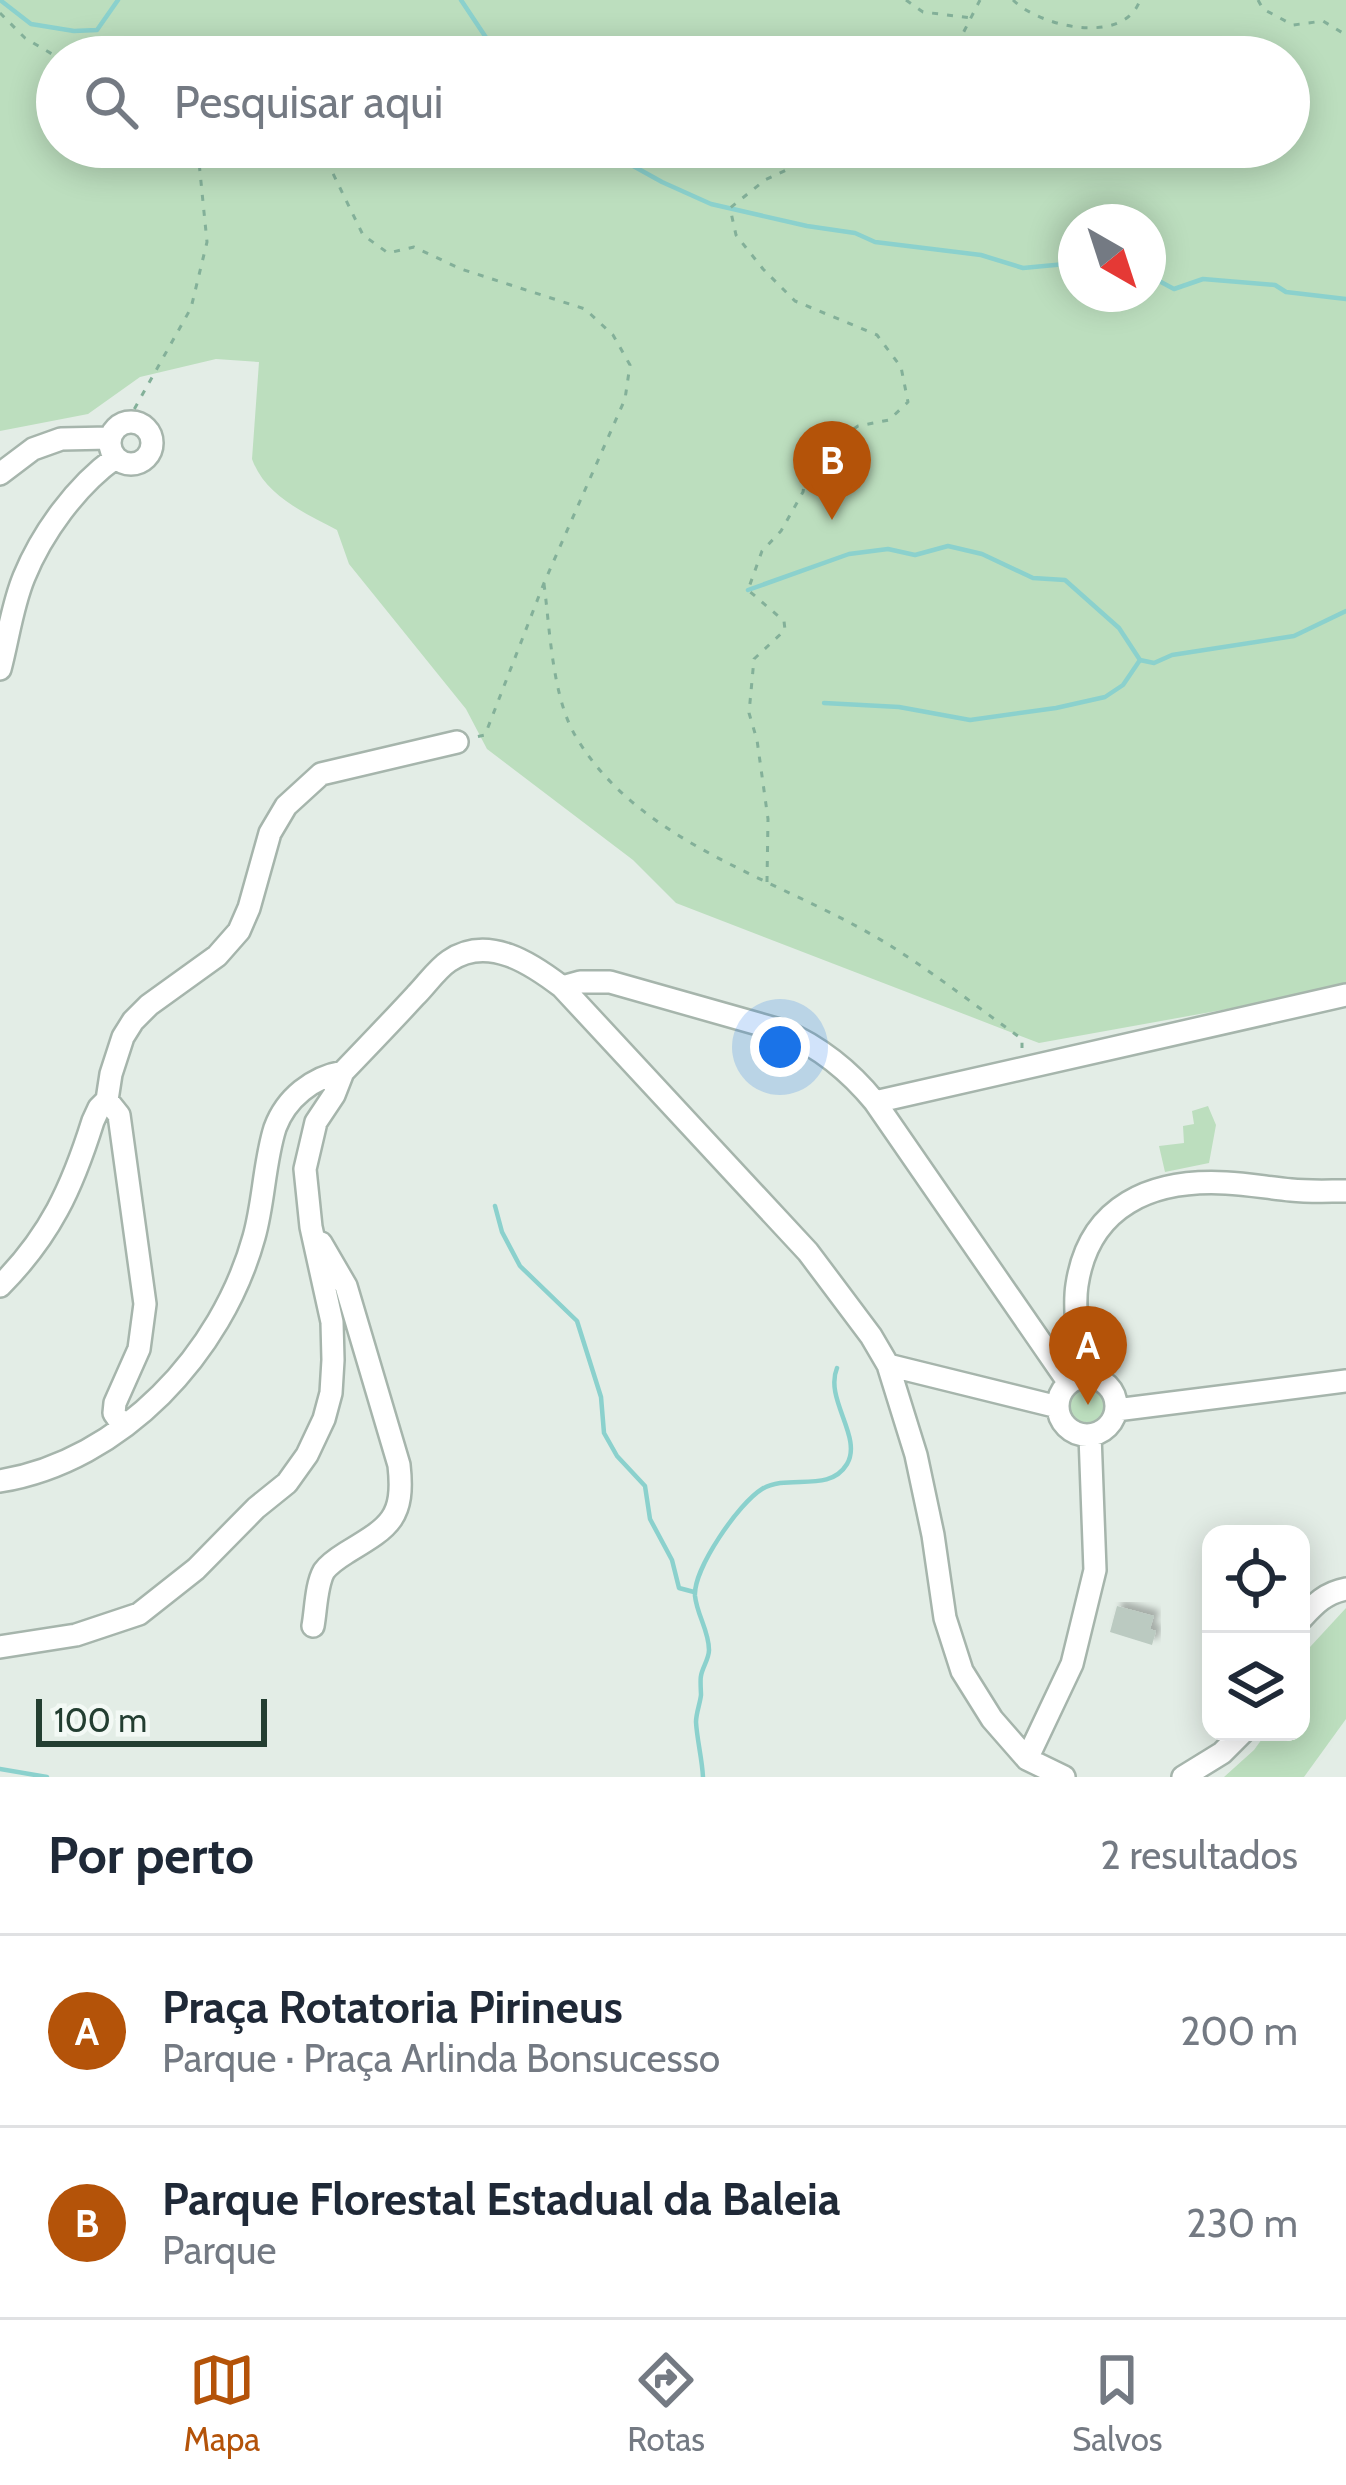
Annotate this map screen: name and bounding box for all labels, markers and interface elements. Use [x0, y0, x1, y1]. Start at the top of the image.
search box [36, 36, 1310, 168]
icon: search [78, 69, 144, 135]
text: Pesquisar aqui [174, 75, 443, 129]
north arrow [1058, 204, 1166, 312]
pin: B [793, 421, 871, 520]
your location [750, 1017, 810, 1077]
pin: A [1049, 1306, 1127, 1405]
map controls [1202, 1525, 1310, 1741]
button: locate [1202, 1525, 1310, 1633]
button: layers [1202, 1633, 1310, 1741]
scale bar [36, 1693, 267, 1746]
text: 100 m [54, 1700, 147, 1740]
text: Por perto [48, 1824, 254, 1886]
text: 2 resultados [1100, 1831, 1298, 1879]
text: Praça Rotatoria Pirineus [162, 1980, 623, 2034]
text: A [75, 2007, 99, 2055]
text: 200 m [1180, 2007, 1298, 2055]
text: Parque · Praça Arlinda Bonsucesso [162, 2034, 720, 2082]
text: Parque Florestal Estadual da Baleia [162, 2172, 840, 2226]
text: B [75, 2199, 99, 2247]
text: 230 m [1186, 2199, 1298, 2247]
text: Parque [162, 2226, 276, 2274]
tab: Mapa [184, 2347, 260, 2459]
tab: Rotas [627, 2347, 705, 2459]
tab: Salvos [1072, 2347, 1162, 2459]

